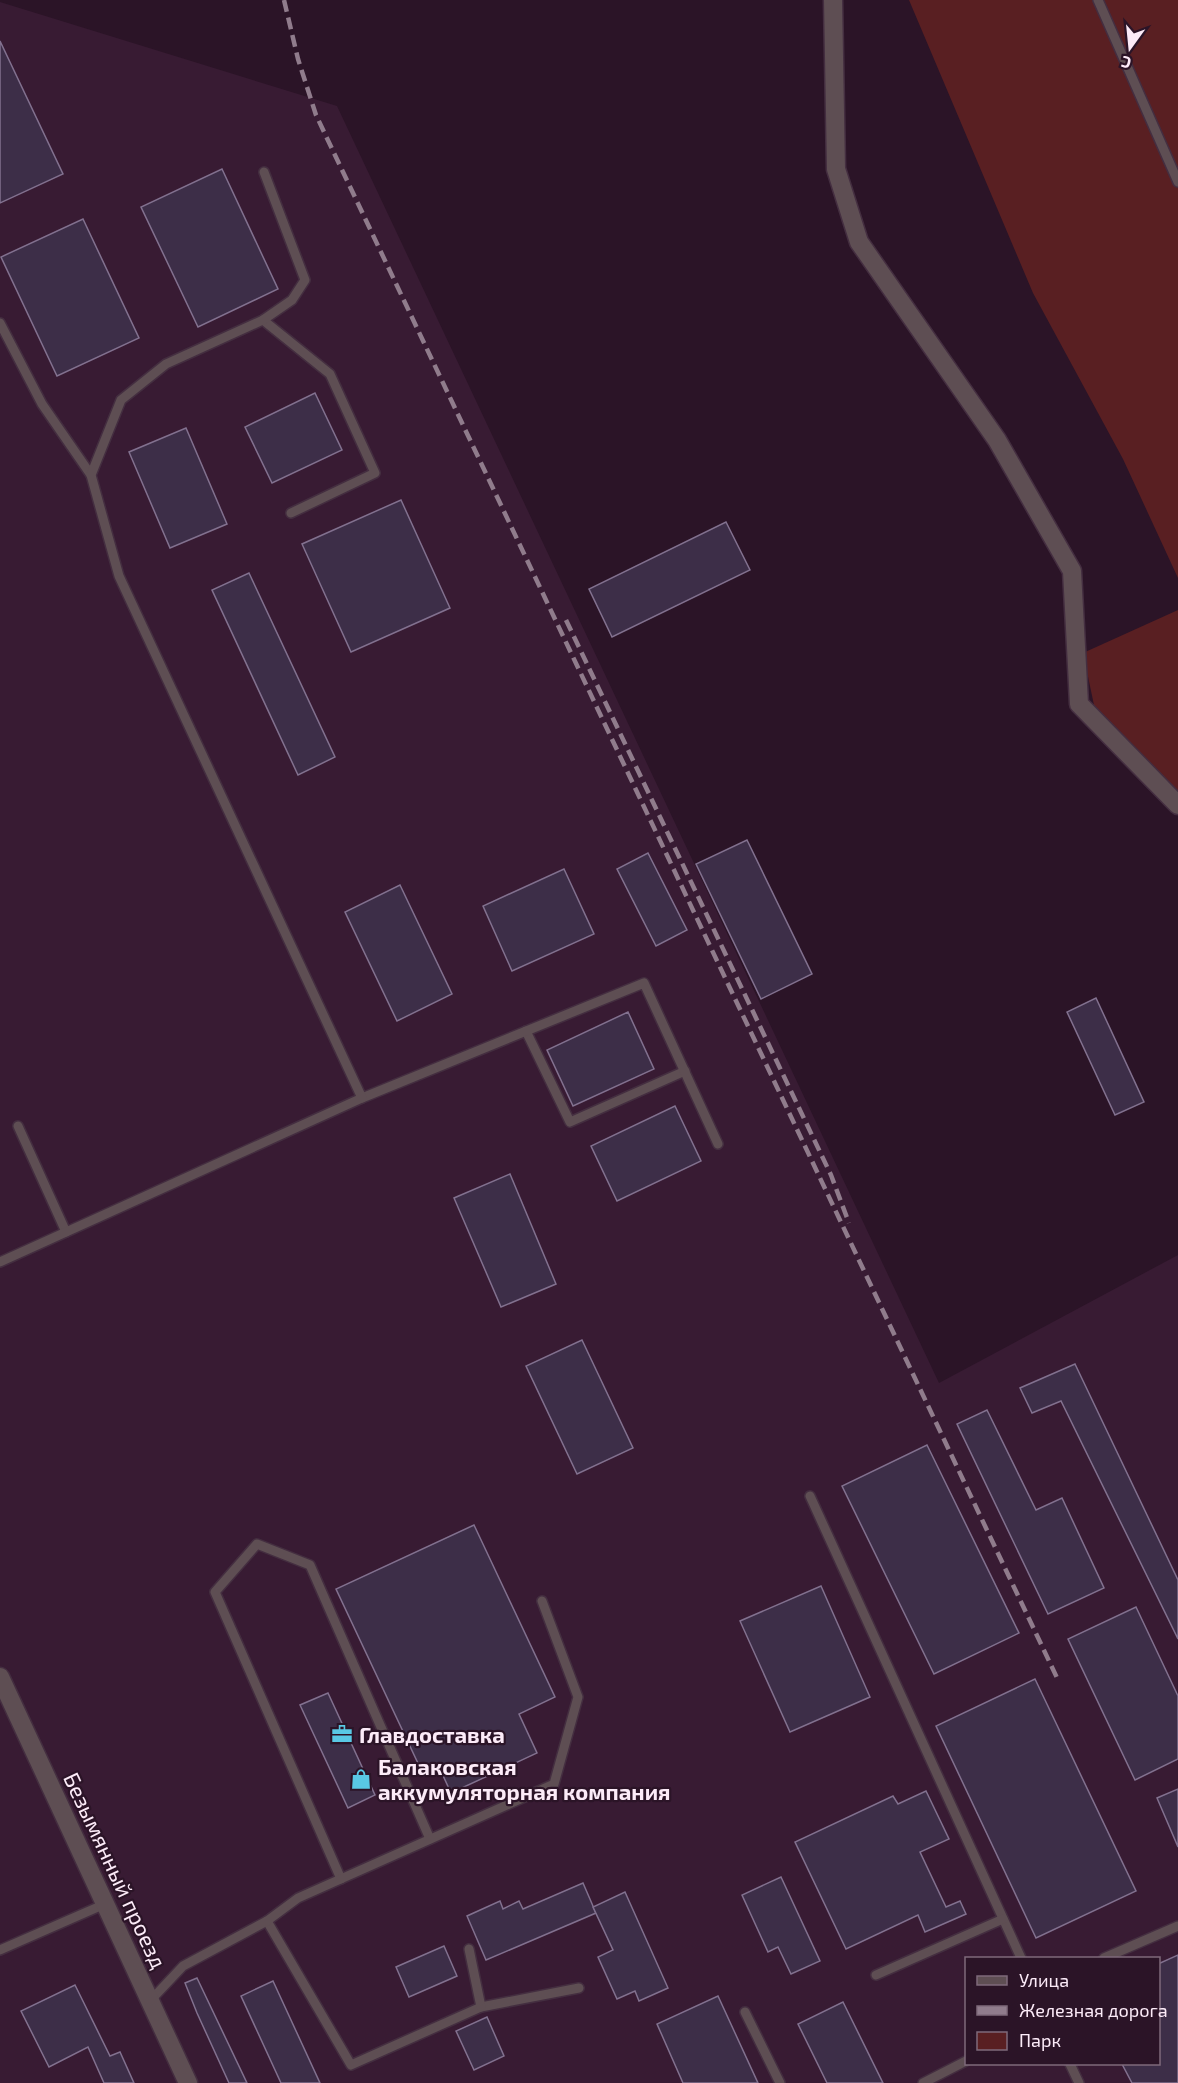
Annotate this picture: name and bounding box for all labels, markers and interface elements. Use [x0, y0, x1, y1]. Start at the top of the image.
north arrow [1100, 18, 1160, 78]
text: С [1119, 53, 1133, 73]
place label: Главдоставка [359, 1721, 505, 1747]
office icon: Главдоставка [330, 1722, 354, 1746]
place label: Балаковская аккумуляторная компания [378, 1753, 670, 1804]
shop icon: Балаковская аккумуляторная компания [349, 1767, 373, 1791]
street label: Безымянный проезд [59, 1768, 173, 1972]
legend [965, 1957, 1160, 2065]
text: Улица [1019, 1969, 1069, 1991]
text: Железная дорога [1019, 1999, 1168, 2021]
text: Парк [1019, 2029, 1061, 2051]

